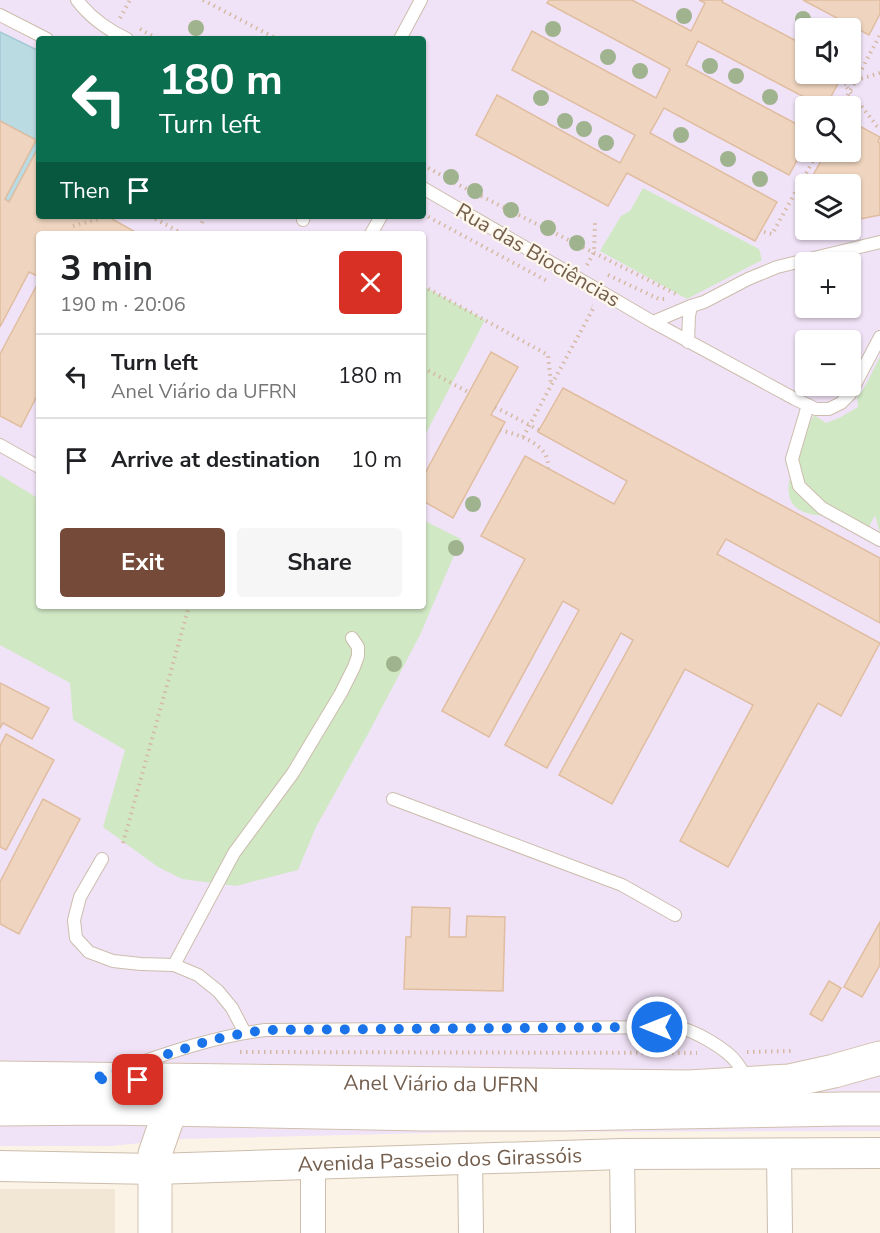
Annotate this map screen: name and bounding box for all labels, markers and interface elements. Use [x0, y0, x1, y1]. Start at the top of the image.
map controls [795, 18, 861, 396]
button: sound [795, 18, 861, 84]
text: 180 m [159, 52, 283, 109]
icon: left [60, 60, 138, 138]
button: search [795, 96, 861, 162]
text: Turn left [159, 106, 260, 143]
icon: arrive [122, 174, 155, 207]
button: layers [795, 174, 861, 240]
text: Then [60, 176, 110, 206]
street label: Rua das Biociências [451, 197, 625, 313]
text: 3 min [60, 244, 153, 293]
button: close [339, 251, 402, 314]
button: + [795, 252, 861, 318]
text: 190 m · 20:06 [60, 291, 186, 318]
button: − [795, 330, 861, 396]
text: Turn left [111, 348, 198, 378]
icon: left [60, 360, 93, 393]
text: 180 m [338, 361, 402, 391]
text: Anel Viário da UFRN [111, 378, 297, 405]
icon: arrive [60, 444, 93, 477]
text: Arrive at destination [111, 445, 320, 475]
text: 10 m [351, 445, 402, 475]
button: Exit [60, 528, 225, 597]
button: Share [237, 528, 402, 597]
position arrow [625, 995, 689, 1059]
pin [112, 1054, 163, 1105]
icon: arrive [121, 1063, 154, 1096]
street label: Anel Viário da UFRN [343, 1068, 539, 1099]
street label: Avenida Passeio dos Girassóis [297, 1141, 582, 1178]

